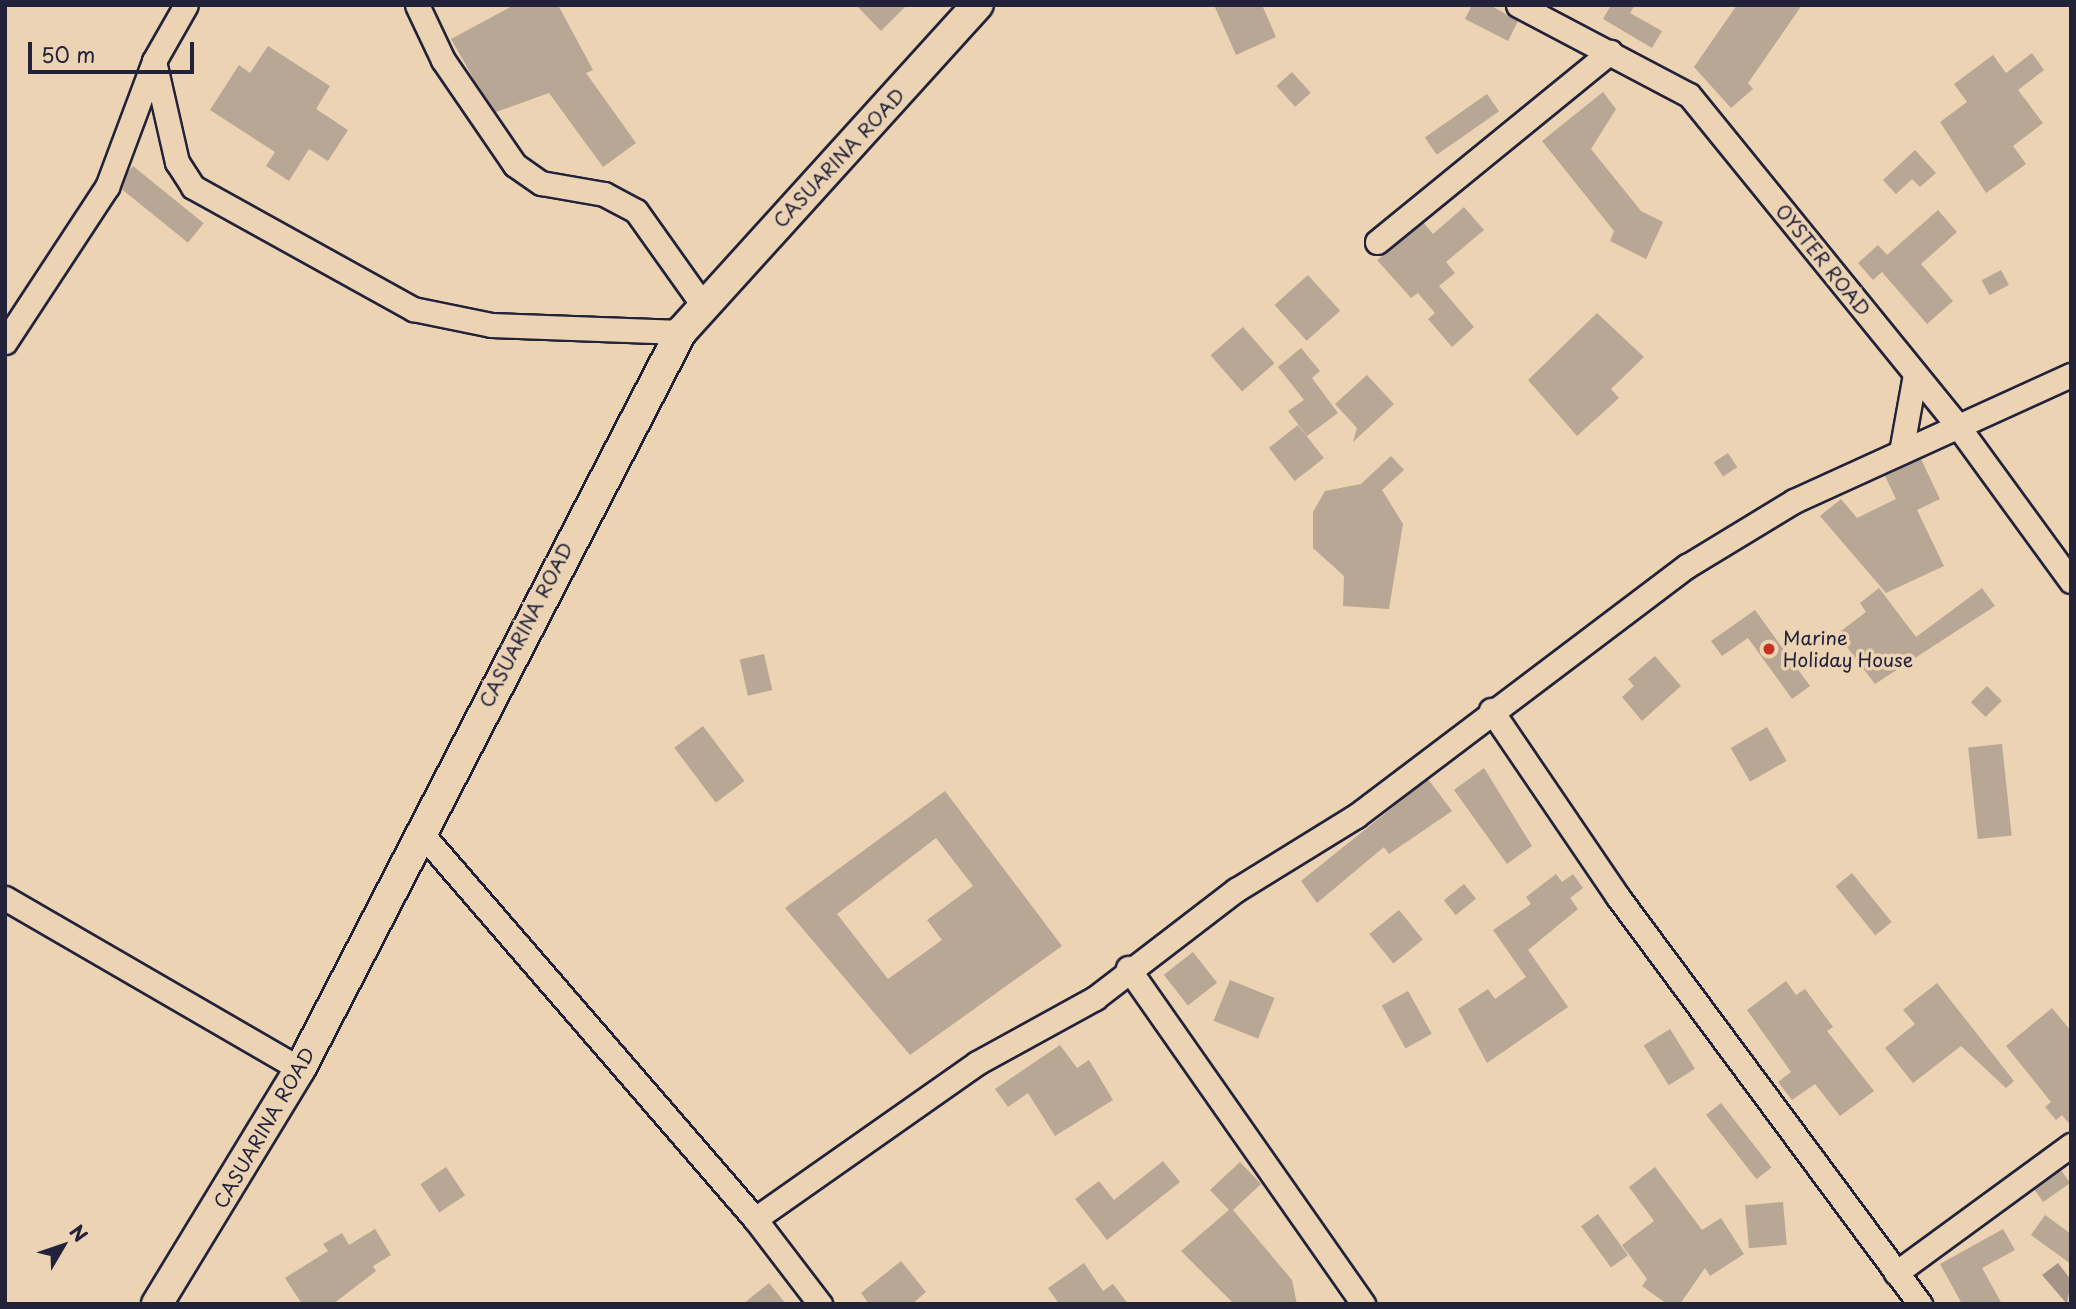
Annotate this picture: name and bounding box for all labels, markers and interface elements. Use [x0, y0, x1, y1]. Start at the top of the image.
scale bar [32, 28, 198, 72]
text: 50 m [41, 38, 95, 70]
street label: CASUARINA ROAD [769, 84, 909, 232]
street label: OYSTER ROAD [1770, 199, 1876, 321]
street label: CASUARINA ROAD [475, 539, 577, 711]
place label: Marine Holiday House [1783, 627, 1914, 671]
marker: Marine Holiday House [1761, 641, 1777, 657]
street label: CASUARINA ROAD [209, 1044, 319, 1212]
north arrow [28, 1211, 98, 1281]
text: N [64, 1218, 95, 1247]

